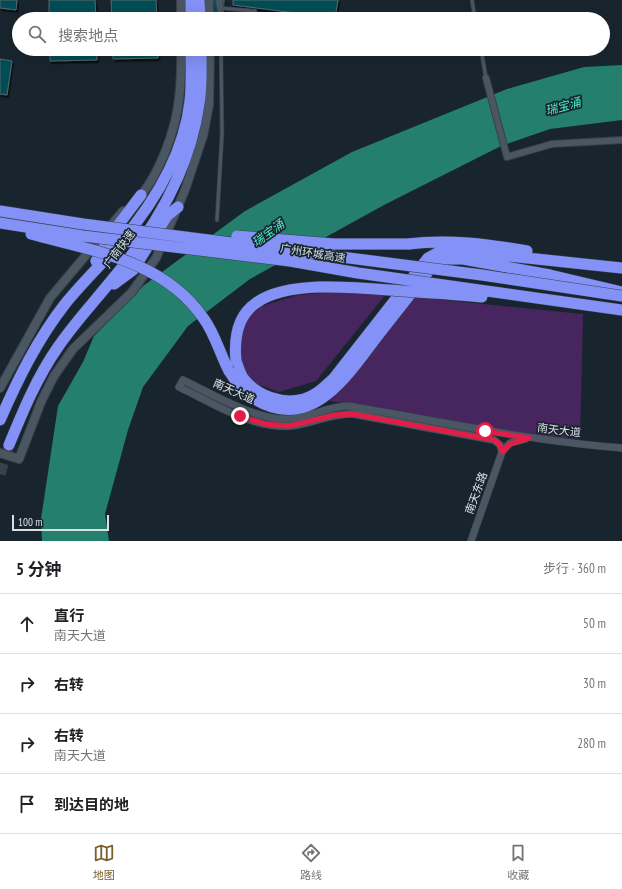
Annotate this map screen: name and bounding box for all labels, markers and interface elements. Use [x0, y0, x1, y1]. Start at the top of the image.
search box [12, 12, 610, 56]
icon: search [26, 23, 48, 45]
text: 搜索地点 [58, 26, 118, 45]
water label: 瑞宝涌 [544, 94, 584, 118]
water label: 瑞宝涌 [249, 215, 289, 250]
street label: 广南快速 [100, 227, 138, 271]
street label: 广州环城高速 [279, 241, 347, 265]
street label: 南天大道 [211, 376, 257, 406]
route end [231, 407, 249, 425]
street label: 南天大道 [536, 420, 582, 440]
route start [476, 422, 494, 440]
street label: 南天东路 [462, 470, 490, 516]
scale bar [12, 513, 109, 532]
text: 100 m [18, 515, 42, 529]
text: 5 分钟 [16, 558, 62, 580]
text: 步行 · 360 m [543, 560, 606, 577]
text: 直行 [54, 606, 84, 625]
icon: ahead [16, 613, 38, 635]
text: 50 m [583, 615, 606, 632]
text: 南天大道 [54, 627, 106, 644]
icon: right [16, 673, 38, 695]
text: 右转 [54, 675, 84, 694]
text: 30 m [583, 675, 606, 692]
text: 右转 [54, 726, 84, 745]
icon: right [16, 733, 38, 755]
text: 280 m [577, 735, 606, 752]
text: 南天大道 [54, 747, 106, 764]
icon: arrive [16, 793, 38, 815]
text: 到达目的地 [54, 795, 129, 814]
tab: 地图 [93, 842, 115, 882]
tab: 路线 [300, 842, 322, 882]
tab: 收藏 [507, 842, 529, 882]

